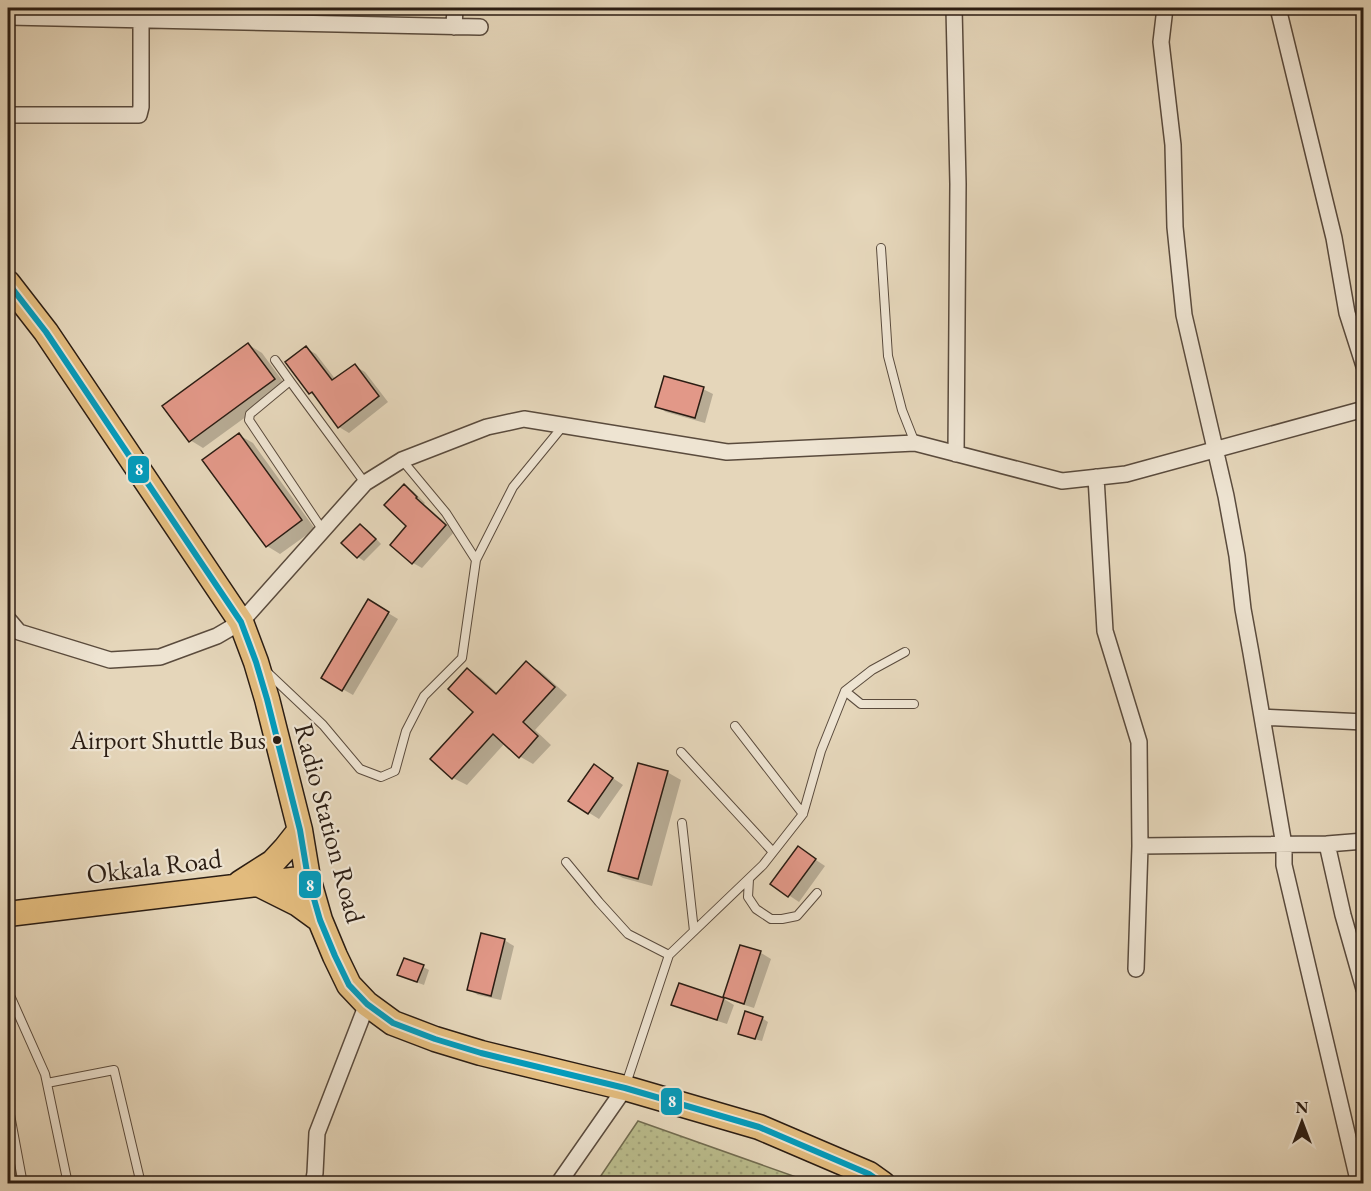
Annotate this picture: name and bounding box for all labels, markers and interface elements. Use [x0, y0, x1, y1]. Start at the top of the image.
line badge: 8 [127, 455, 150, 484]
text: 8 [135, 459, 143, 480]
street label: Radio Station Road [287, 719, 374, 927]
place label: Airport Shuttle Bus [69, 723, 266, 757]
marker: Airport Shuttle Bus [271, 734, 283, 746]
street label: Okkala Road [84, 840, 224, 892]
line badge: 8 [298, 870, 322, 899]
text: 8 [306, 875, 314, 896]
line badge: 8 [660, 1087, 683, 1116]
text: 8 [668, 1091, 676, 1112]
north arrow [1272, 1092, 1332, 1152]
text: N [1296, 1097, 1309, 1118]

